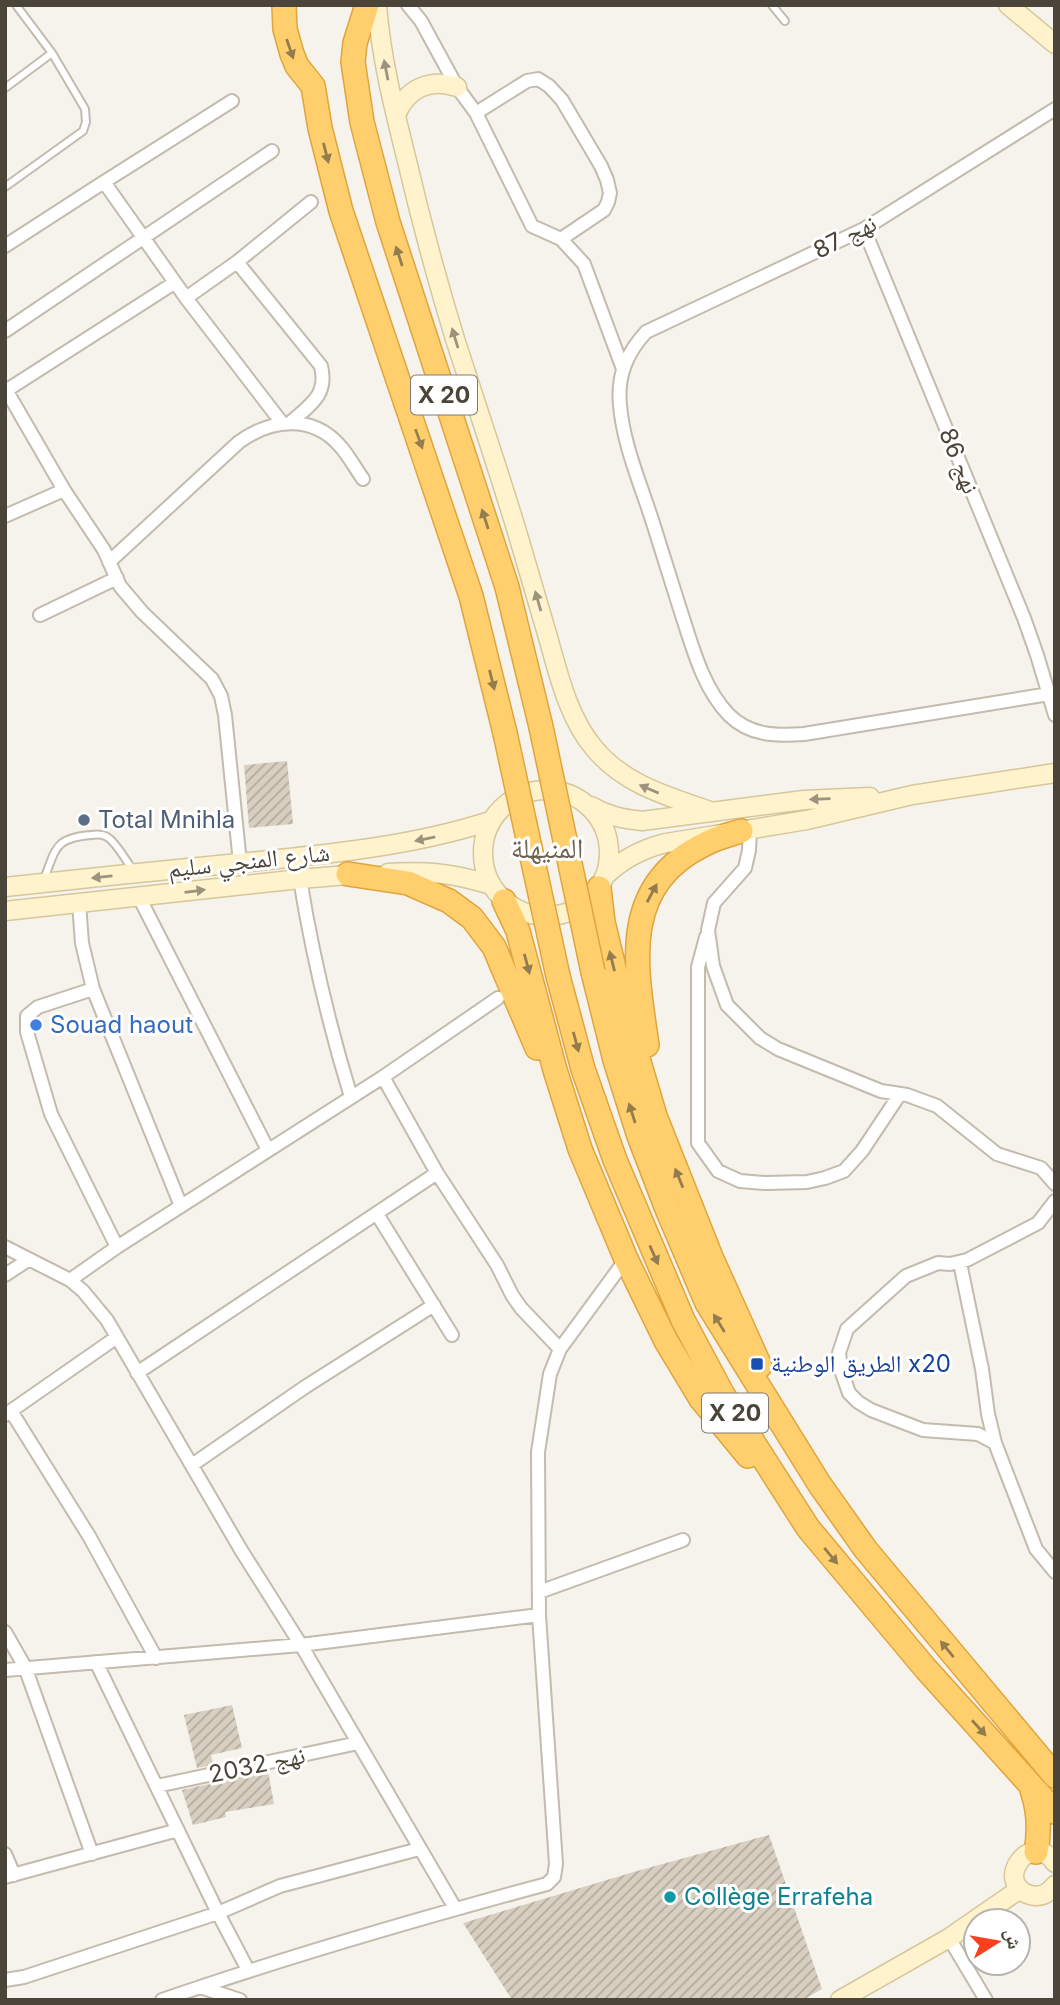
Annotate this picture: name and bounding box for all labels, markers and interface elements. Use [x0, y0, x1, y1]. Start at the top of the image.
one-way arrow [285, 38, 296, 59]
one-way arrow [380, 59, 391, 81]
one-way arrow [321, 142, 332, 164]
street label: نهج 87 [808, 208, 882, 266]
one-way arrow [393, 245, 404, 266]
one-way arrow [449, 327, 460, 348]
road number: X 20 [411, 376, 477, 414]
street label: نهج 86 [932, 424, 986, 498]
one-way arrow [414, 429, 425, 450]
one-way arrow [479, 508, 489, 529]
one-way arrow [532, 590, 543, 612]
one-way arrow [487, 669, 498, 691]
one-way arrow [639, 783, 659, 795]
one-way arrow [808, 793, 830, 804]
place label: Total Mnihla [98, 805, 235, 834]
marker: Total Mnihla [76, 812, 92, 828]
district label: المنيهلة [511, 831, 583, 865]
one-way arrow [414, 834, 436, 845]
street label: شارع المنجي سليم [167, 838, 332, 888]
one-way arrow [90, 871, 112, 882]
one-way arrow [647, 883, 658, 903]
one-way arrow [184, 885, 206, 896]
one-way arrow [606, 950, 617, 972]
one-way arrow [522, 954, 533, 976]
place label: Souad haout [50, 1010, 193, 1039]
marker: Souad haout [28, 1017, 44, 1033]
one-way arrow [571, 1031, 582, 1053]
one-way arrow [626, 1103, 636, 1124]
one-way arrow [674, 1167, 685, 1188]
one-way arrow [649, 1245, 660, 1266]
one-way arrow [713, 1313, 726, 1332]
place label: الطريق الوطنية x20 [771, 1349, 951, 1378]
marker: الطريق الوطنية x20 [749, 1356, 765, 1372]
road number: X 20 [702, 1394, 768, 1432]
one-way arrow [823, 1547, 838, 1564]
one-way arrow [940, 1641, 955, 1659]
one-way arrow [971, 1719, 987, 1736]
street label: نهج 2032 [206, 1740, 308, 1790]
place label: Collège Errafeha [684, 1882, 873, 1911]
marker: Collège Errafeha [662, 1889, 678, 1905]
north arrow [962, 1907, 1032, 1977]
text: ش [1000, 1927, 1026, 1951]

